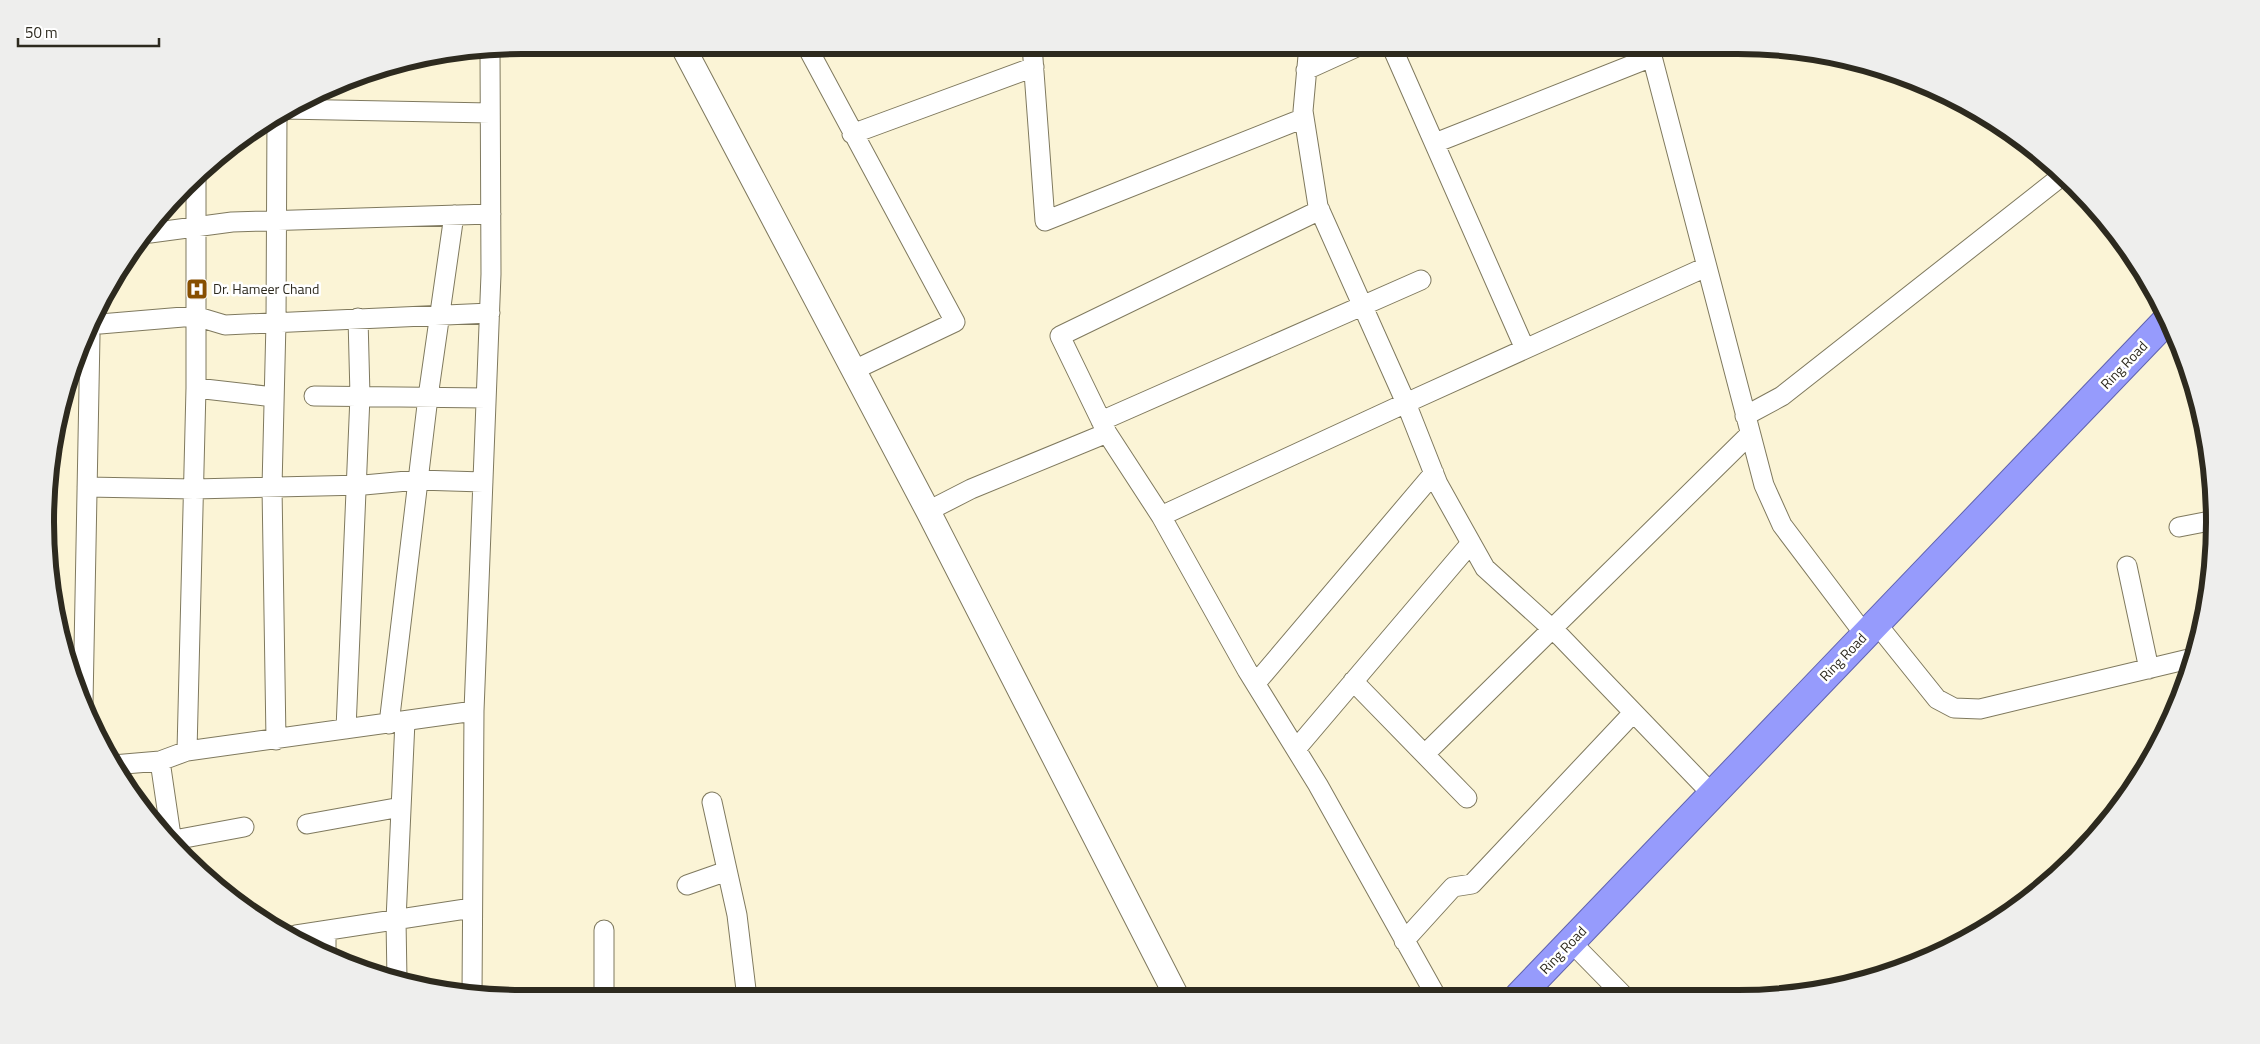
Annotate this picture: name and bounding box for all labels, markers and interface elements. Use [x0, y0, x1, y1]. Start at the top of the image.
scale bar [18, 15, 159, 47]
text: 50 m [25, 21, 58, 44]
hospital icon: Dr. Hameer Chand [185, 277, 209, 301]
place label: Dr. Hameer Chand [213, 278, 320, 299]
street label: Ring Road [2095, 336, 2152, 393]
street label: Ring Road [1814, 628, 1871, 685]
street label: Ring Road [1534, 921, 1591, 978]

